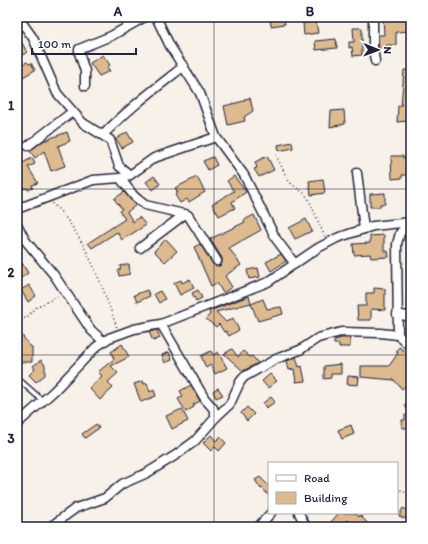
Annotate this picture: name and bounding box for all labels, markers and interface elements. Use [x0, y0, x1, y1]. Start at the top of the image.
text: A [113, 4, 123, 19]
text: B [306, 4, 315, 19]
scale bar [32, 30, 136, 56]
north arrow [358, 30, 398, 70]
text: 100 m [38, 37, 71, 51]
text: N [381, 46, 394, 54]
text: 1 [8, 98, 14, 113]
text: 2 [8, 265, 15, 280]
text: 3 [7, 431, 15, 446]
legend [268, 462, 398, 514]
text: Road [304, 471, 330, 485]
text: Building [304, 491, 348, 505]

